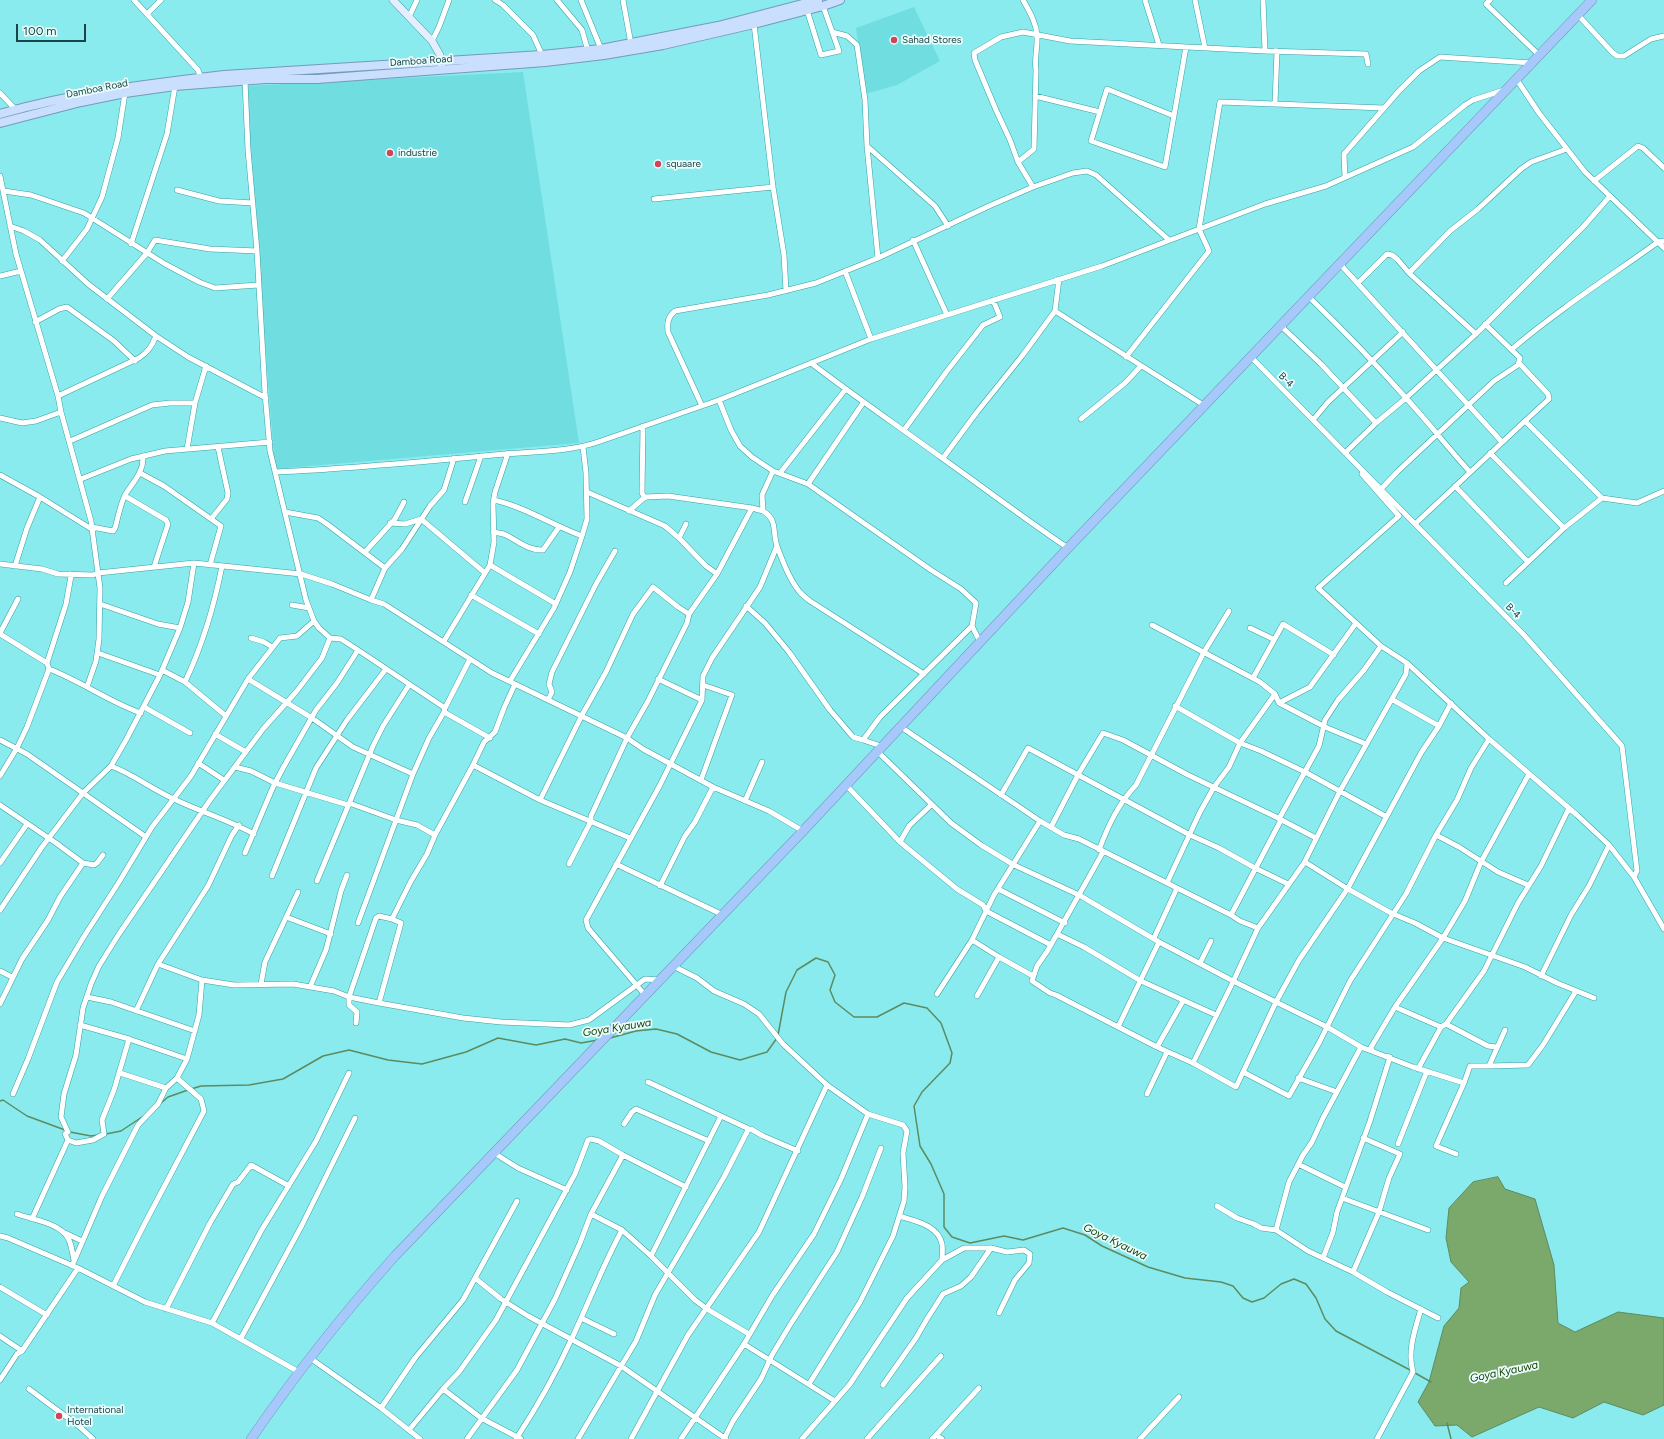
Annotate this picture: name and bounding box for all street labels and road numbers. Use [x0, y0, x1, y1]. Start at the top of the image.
street label: Damboa Road [389, 53, 453, 69]
street label: Damboa Road [65, 77, 129, 101]
street label: B-4 [1276, 370, 1296, 390]
street label: B-4 [1503, 601, 1523, 621]

